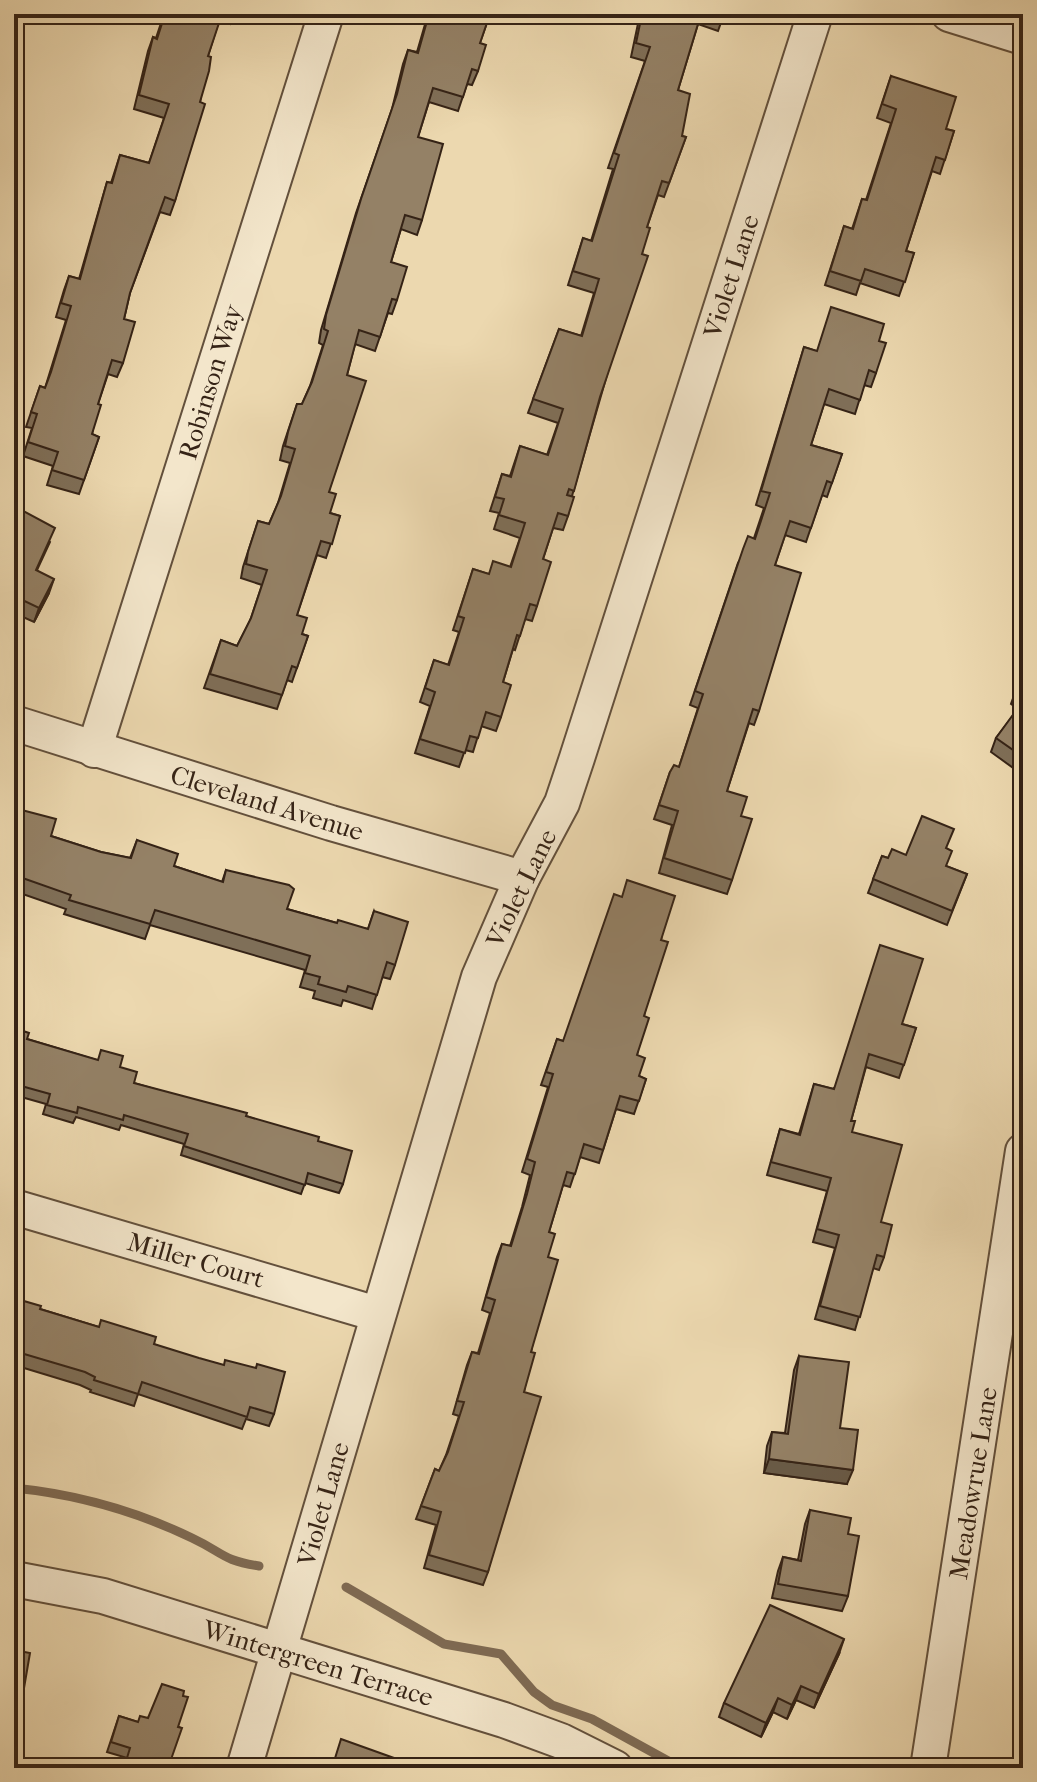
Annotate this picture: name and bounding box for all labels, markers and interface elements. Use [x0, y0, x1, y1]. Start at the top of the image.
street label: Violet Lane [697, 211, 766, 343]
street label: Robinson Way [172, 300, 249, 463]
street label: Cleveland Avenue [167, 759, 367, 848]
street label: Violet Lane [479, 824, 563, 953]
street label: Miller Court [124, 1226, 268, 1295]
street label: Meadowrue Lane [943, 1385, 1004, 1581]
street label: Violet Lane [291, 1438, 356, 1571]
street label: Wintergreen Terrace [198, 1613, 437, 1713]

